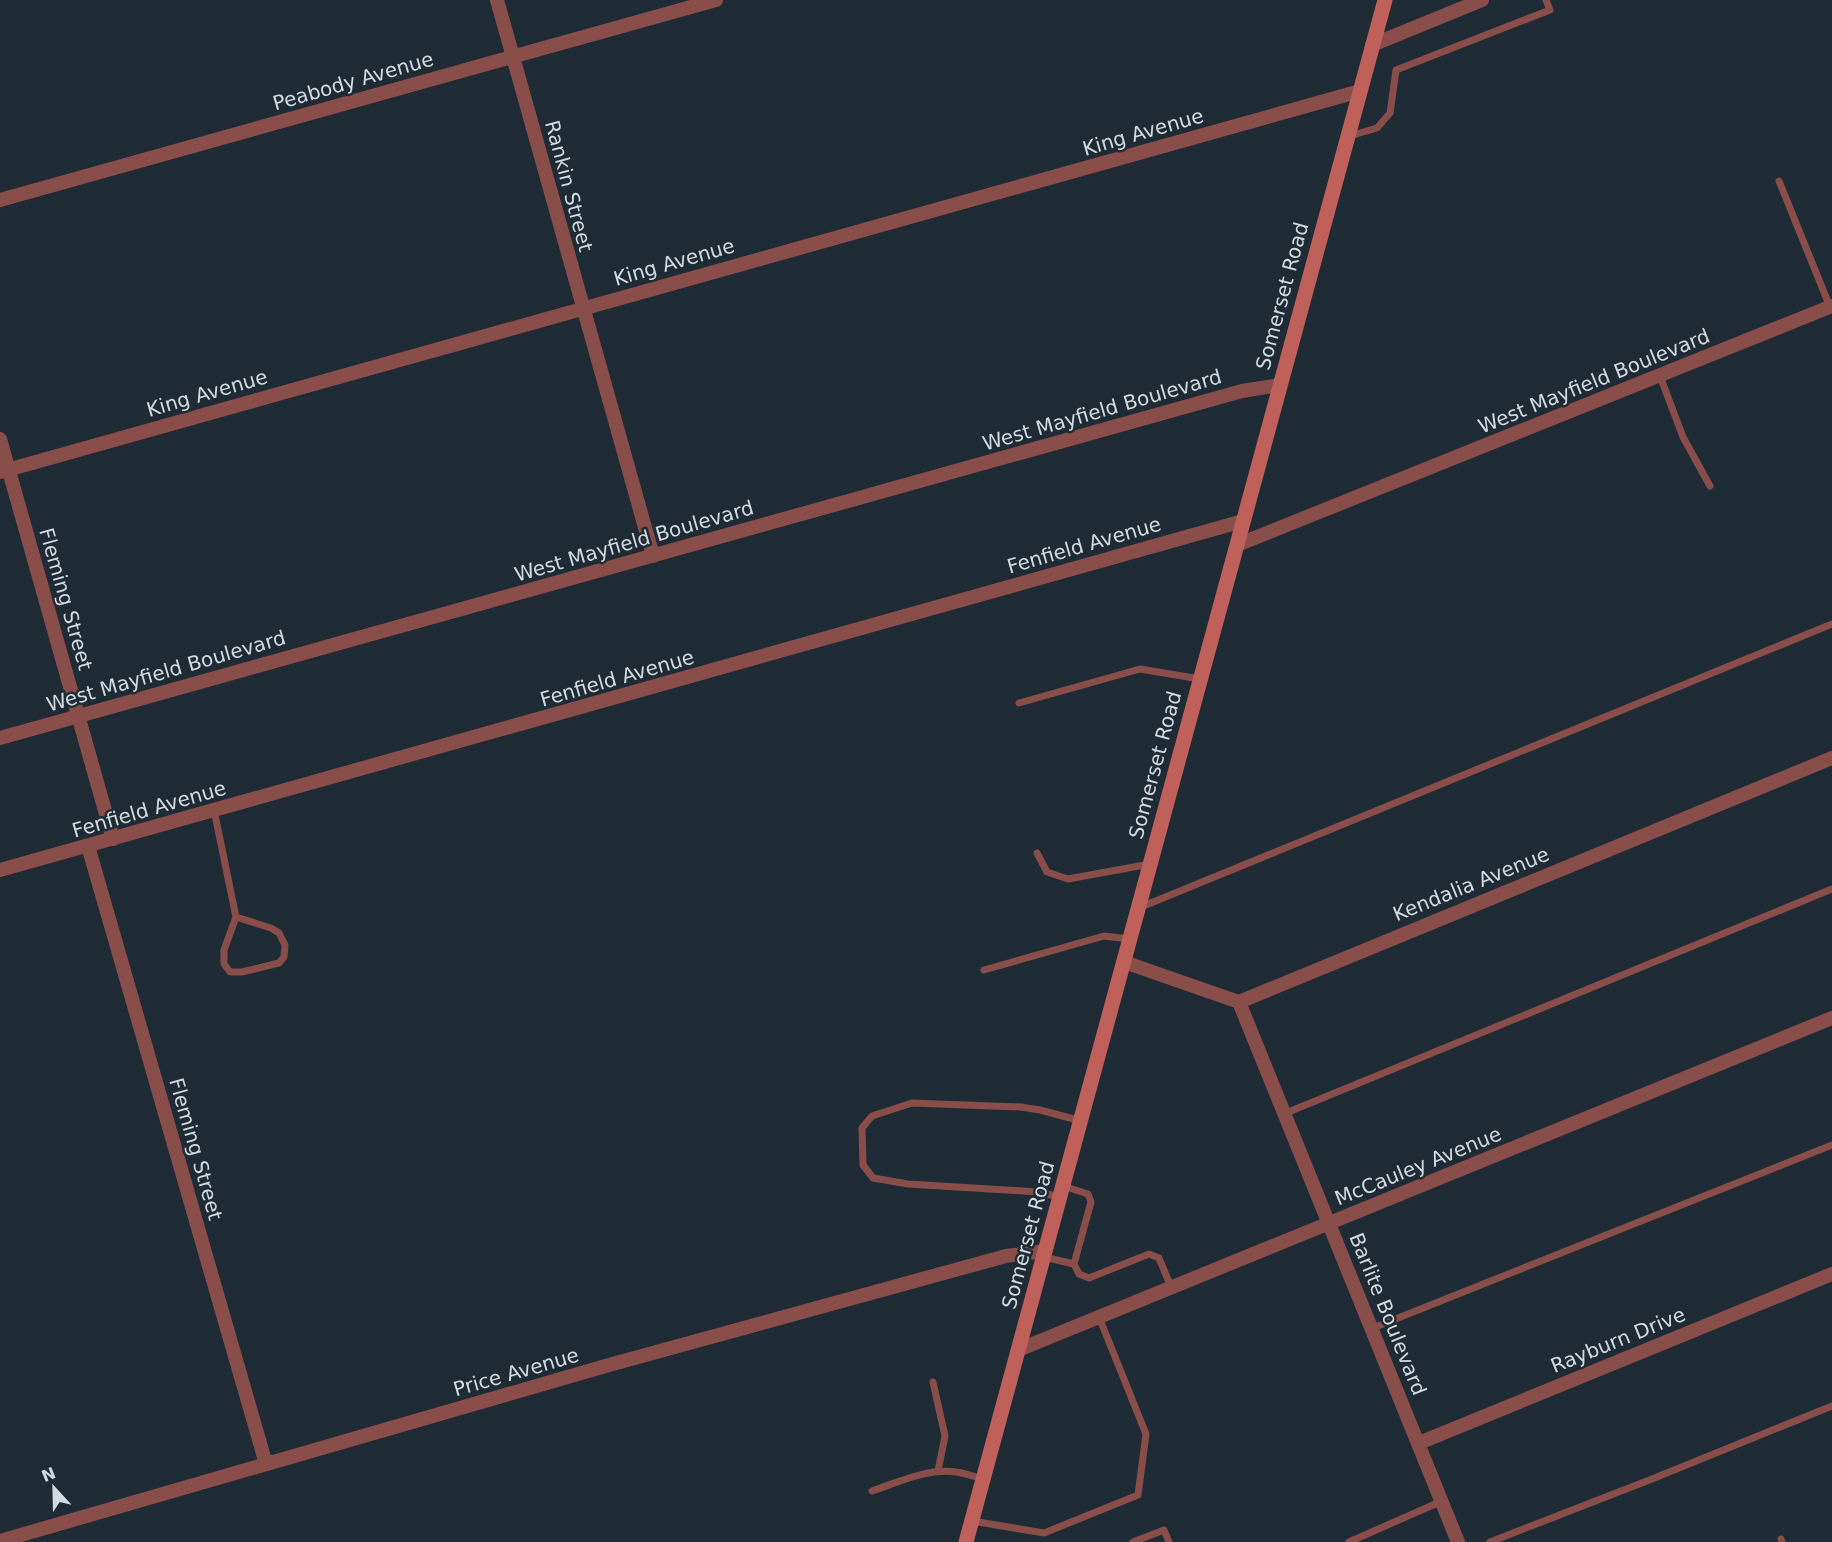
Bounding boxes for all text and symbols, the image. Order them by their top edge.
street label: Peabody Avenue [270,47,436,115]
street label: King Avenue [1080,103,1206,161]
street label: Rankin Street [540,118,598,255]
street label: Somerset Road [1251,219,1313,373]
street label: King Avenue [611,233,737,291]
street label: West Mayfield Boulevard [1475,324,1713,438]
street label: King Avenue [144,364,270,422]
street label: West Mayfield Boulevard [980,364,1224,456]
street label: West Mayfield Boulevard [512,495,756,587]
street label: Fenfield Avenue [1004,512,1164,578]
street label: Fleming Street [34,525,98,673]
street label: West Mayfield Boulevard [44,625,288,717]
street label: Fenfield Avenue [537,645,697,711]
street label: Somerset Road [1124,688,1186,842]
street label: Fenfield Avenue [69,776,229,842]
street label: Kendalia Avenue [1390,842,1552,926]
street label: Fleming Street [164,1075,228,1223]
street label: McCauley Avenue [1331,1122,1505,1210]
street label: Somerset Road [997,1158,1059,1312]
street label: Barlite Boulevard [1344,1229,1432,1399]
street label: Rayburn Drive [1547,1302,1689,1378]
street label: Price Avenue [450,1343,582,1401]
north arrow [24,1458,84,1518]
text: N [39,1463,58,1486]

